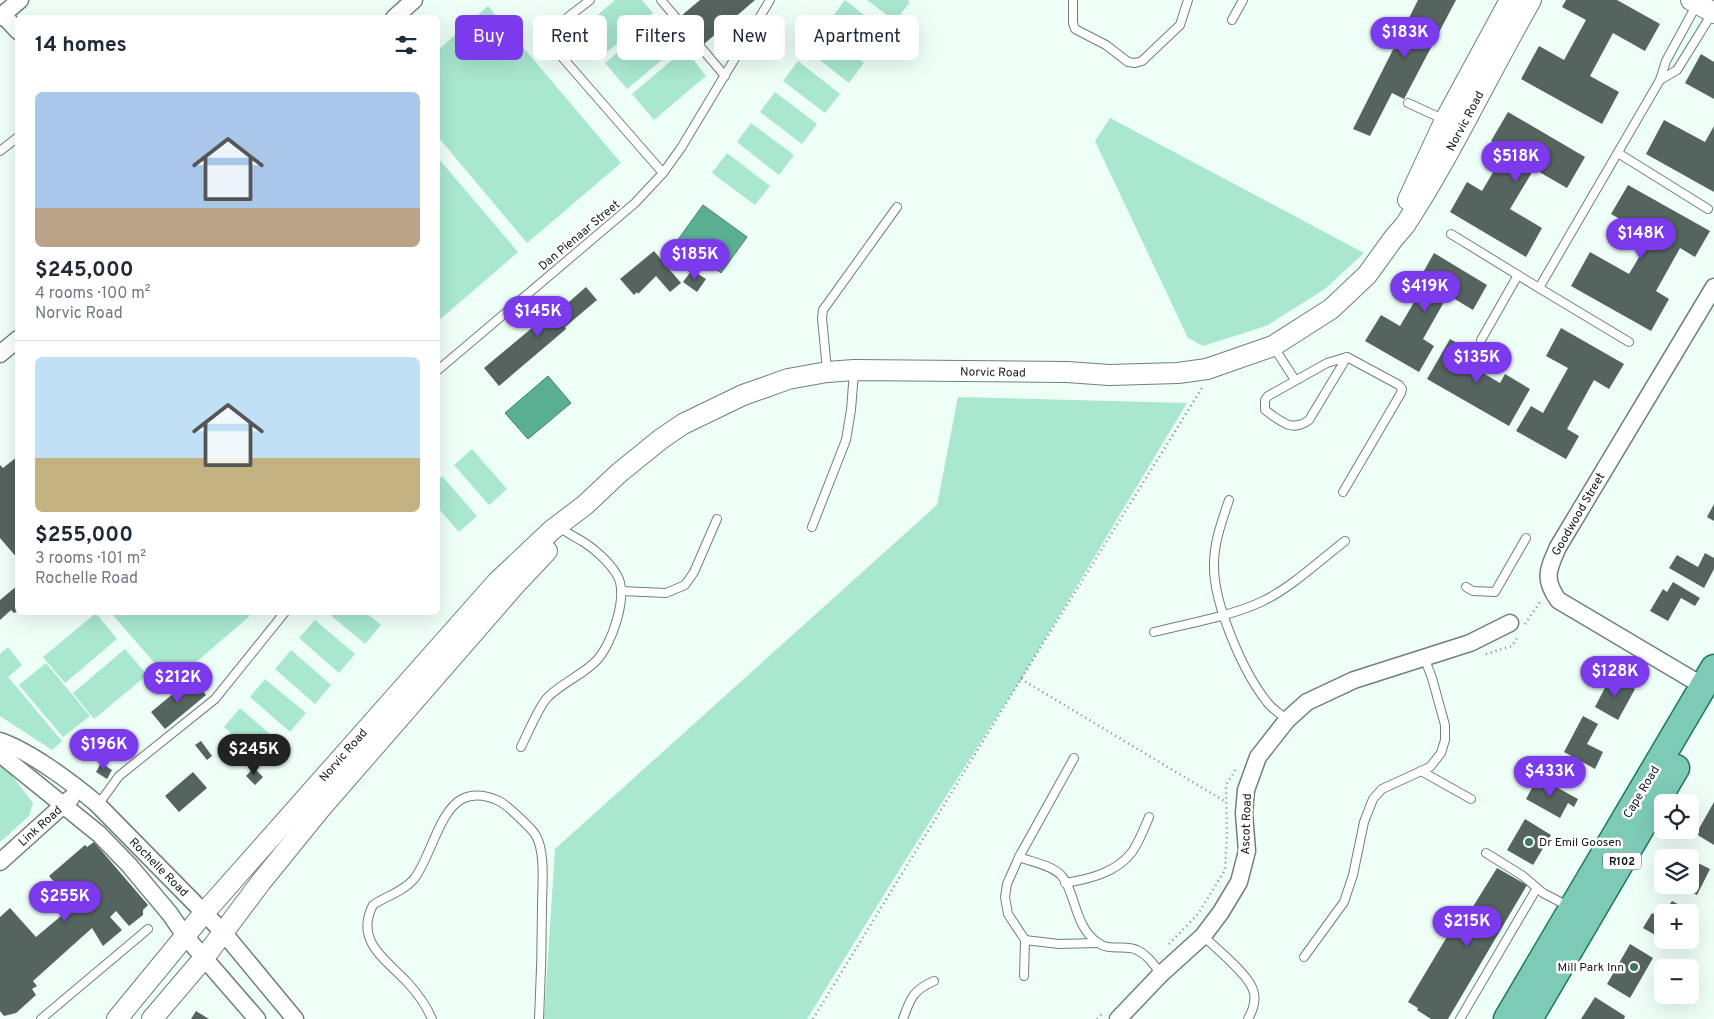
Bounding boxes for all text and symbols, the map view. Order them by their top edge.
chip: Buy [455,15,523,60]
chip: Rent [533,15,607,60]
chip: Filters [617,15,704,60]
chip: New [714,15,785,60]
chip: Apartment [795,15,919,60]
pin: $183K [1370,17,1440,59]
text: $183K [1382,23,1428,43]
icon: filters [392,31,420,59]
text: 14 homes [35,32,127,59]
street label: Norvic Road [1443,89,1488,154]
icon: home [183,124,273,214]
pin: $518K [1481,140,1551,183]
text: $518K [1492,147,1540,167]
street label: Dan Pienaar Street [536,197,624,274]
pin: $148K [1606,218,1676,260]
text: $148K [1617,224,1665,244]
pin: $185K [660,238,730,281]
text: $185K [671,245,719,265]
text: $245,000 [35,257,134,284]
pin: $419K [1390,270,1460,313]
text: $419K [1401,277,1449,297]
text: 4 rooms · 100 m² [35,284,151,304]
pin: $145K [503,296,573,338]
text: $145K [514,302,562,322]
text: Norvic Road [35,304,123,324]
pin: $135K [1442,342,1512,384]
text: $135K [1454,348,1500,368]
street label: Norvic Road [960,364,1026,382]
icon: home [183,390,273,480]
street label: Goodwood Street [1549,470,1609,559]
text: $255,000 [35,522,133,549]
text: 3 rooms · 101 m² [35,549,146,569]
text: Rochelle Road [35,569,138,589]
pin: $128K [1580,656,1650,698]
pin: $212K [143,662,213,704]
text: $128K [1591,662,1639,682]
text: $212K [155,668,201,688]
street label: Norvic Road [316,726,371,786]
pin: $196K [69,728,139,771]
pin: $245K [219,734,289,776]
text: $196K [80,735,128,755]
text: $245K [229,740,279,760]
pin: $433K [1515,756,1585,798]
text: $433K [1525,762,1575,782]
street label: Cape Road [1620,763,1664,822]
street label: Ascot Road [1238,793,1256,855]
map controls [1654,794,1699,1004]
button: locate [1654,794,1699,839]
street label: Link Road [15,803,66,851]
street label: Rochelle Road [125,835,191,901]
place label: Dr Emil Goosen [1539,835,1622,851]
marker: Dr Emil Goosen [1523,836,1535,848]
button: layers [1654,849,1699,894]
road number: R102 [1603,852,1641,869]
pin: $255K [30,880,100,923]
text: $255K [40,887,90,907]
button: + [1654,904,1699,949]
pin: $215K [1432,906,1502,948]
text: $215K [1444,912,1490,932]
button: − [1654,959,1699,1004]
place label: Mill Park Inn [1558,960,1624,976]
marker: Mill Park Inn [1628,961,1640,973]

